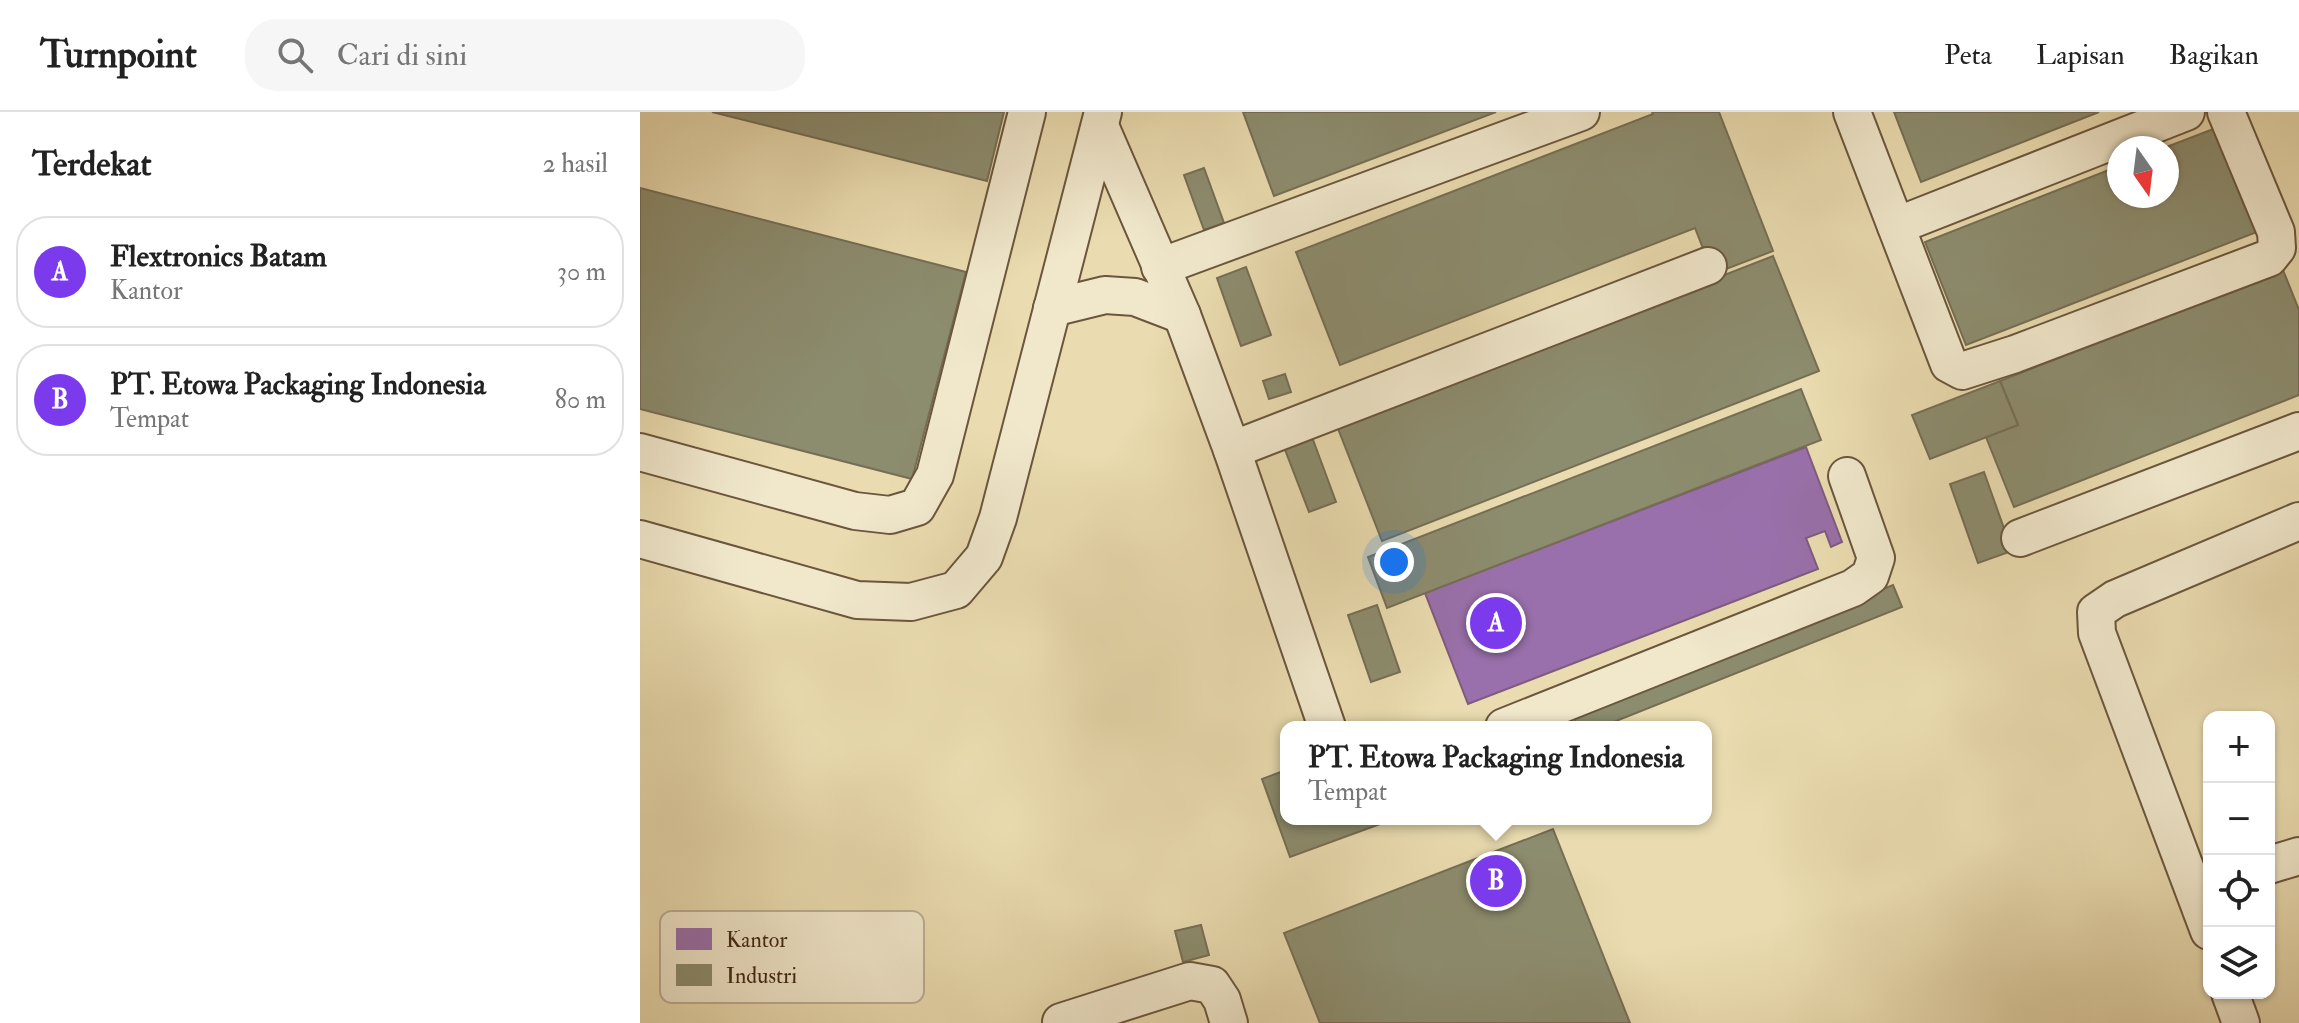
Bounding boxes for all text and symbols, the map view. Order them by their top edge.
search box [245,19,805,91]
text: Turnpoint [40,31,197,79]
icon: search [273,33,317,77]
text: Cari di sini [337,37,467,74]
text: Peta [1944,38,1992,73]
text: Lapisan [2036,38,2125,73]
text: Bagikan [2169,38,2259,73]
north arrow [2107,136,2179,208]
text: Terdekat [32,143,152,186]
text: 2 hasil [543,148,608,180]
text: Flextronics Batam [110,238,327,275]
text: A [52,256,68,288]
text: 30 m [557,256,606,288]
text: Kantor [110,275,183,307]
text: PT. Etowa Packaging Indonesia [110,366,486,403]
text: B [51,384,69,416]
text: 80 m [555,384,606,416]
text: Tempat [110,403,189,435]
your location [1374,542,1414,582]
pin: A [1470,593,1522,653]
map controls [2203,711,2275,999]
button: + [2203,711,2275,783]
popup [1280,721,1712,825]
text: PT. Etowa Packaging Indonesia [1308,739,1684,776]
text: Tempat [1308,776,1387,808]
button: − [2203,783,2275,855]
pin: B [1470,851,1522,911]
button: locate [2203,855,2275,927]
legend [660,911,924,1003]
text: Kantor [726,926,788,954]
button: layers [2203,927,2275,999]
text: Industri [726,962,797,990]

